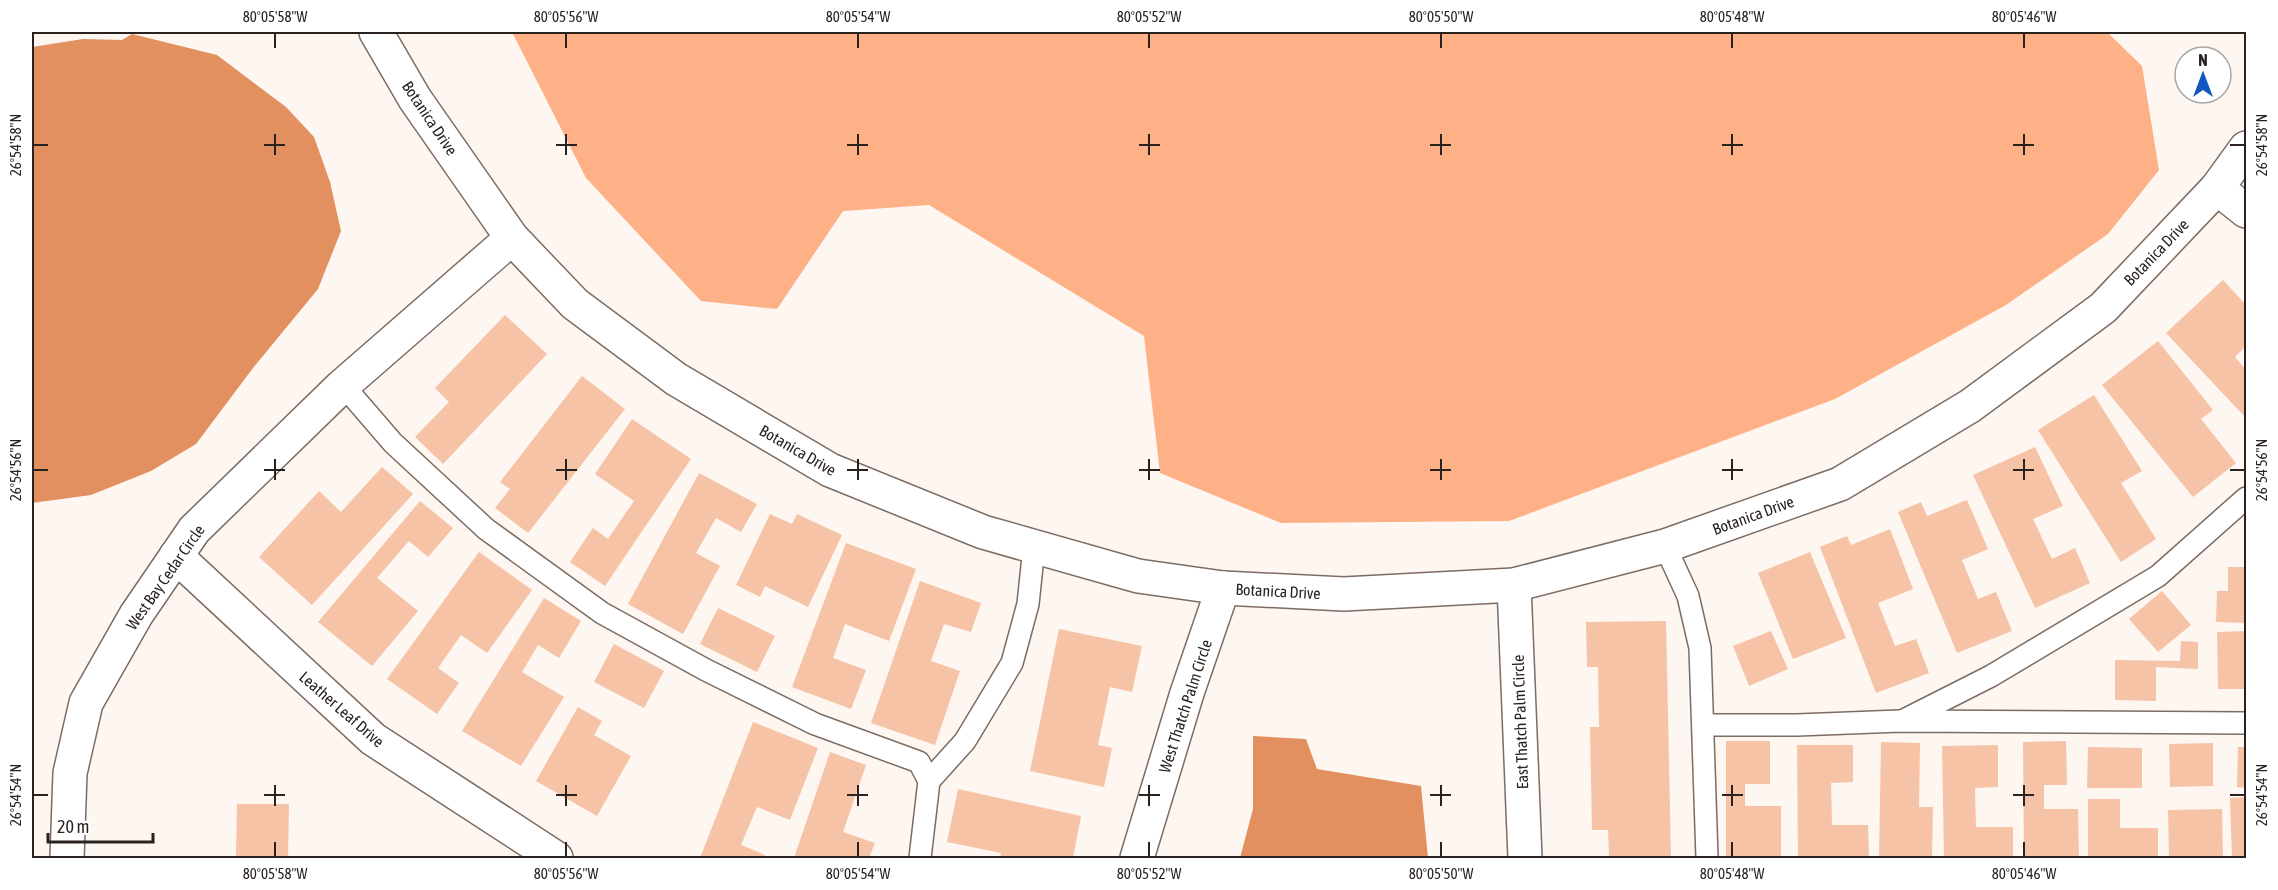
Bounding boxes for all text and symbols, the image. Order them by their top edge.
text: 80°05'58"W [243,8,307,25]
text: 80°05'56"W [534,8,598,25]
text: 80°05'54"W [826,8,890,25]
text: 80°05'52"W [1117,8,1181,25]
text: 80°05'50"W [1409,8,1473,25]
text: 80°05'48"W [1700,8,1764,25]
text: 80°05'46"W [1992,8,2056,25]
north arrow [2173,45,2233,105]
text: N [2198,51,2208,69]
street label: Botanica Drive [399,78,461,158]
text: 26°54'58"N [7,114,24,176]
text: 26°54'58"N [2253,114,2270,176]
street label: Botanica Drive [2120,215,2192,289]
street label: Botanica Drive [757,421,839,479]
text: 26°54'56"N [7,439,24,501]
text: 26°54'56"N [2253,439,2270,501]
street label: Botanica Drive [1710,492,1796,538]
street label: West Bay Cedar Circle [122,521,209,633]
street label: Botanica Drive [1235,580,1321,602]
street label: West Thatch Palm Circle [1155,637,1215,775]
street label: East Thatch Palm Circle [1509,654,1531,790]
street label: Leather Leaf Drive [296,667,388,751]
text: 26°54'54"N [7,764,24,826]
text: 26°54'54"N [2253,764,2270,826]
scale bar [48,806,153,844]
text: 20 m [57,816,89,837]
text: 80°05'58"W [243,865,307,882]
text: 80°05'56"W [534,865,598,882]
text: 80°05'54"W [826,865,890,882]
text: 80°05'52"W [1117,865,1181,882]
text: 80°05'50"W [1409,865,1473,882]
text: 80°05'48"W [1700,865,1764,882]
text: 80°05'46"W [1992,865,2056,882]

